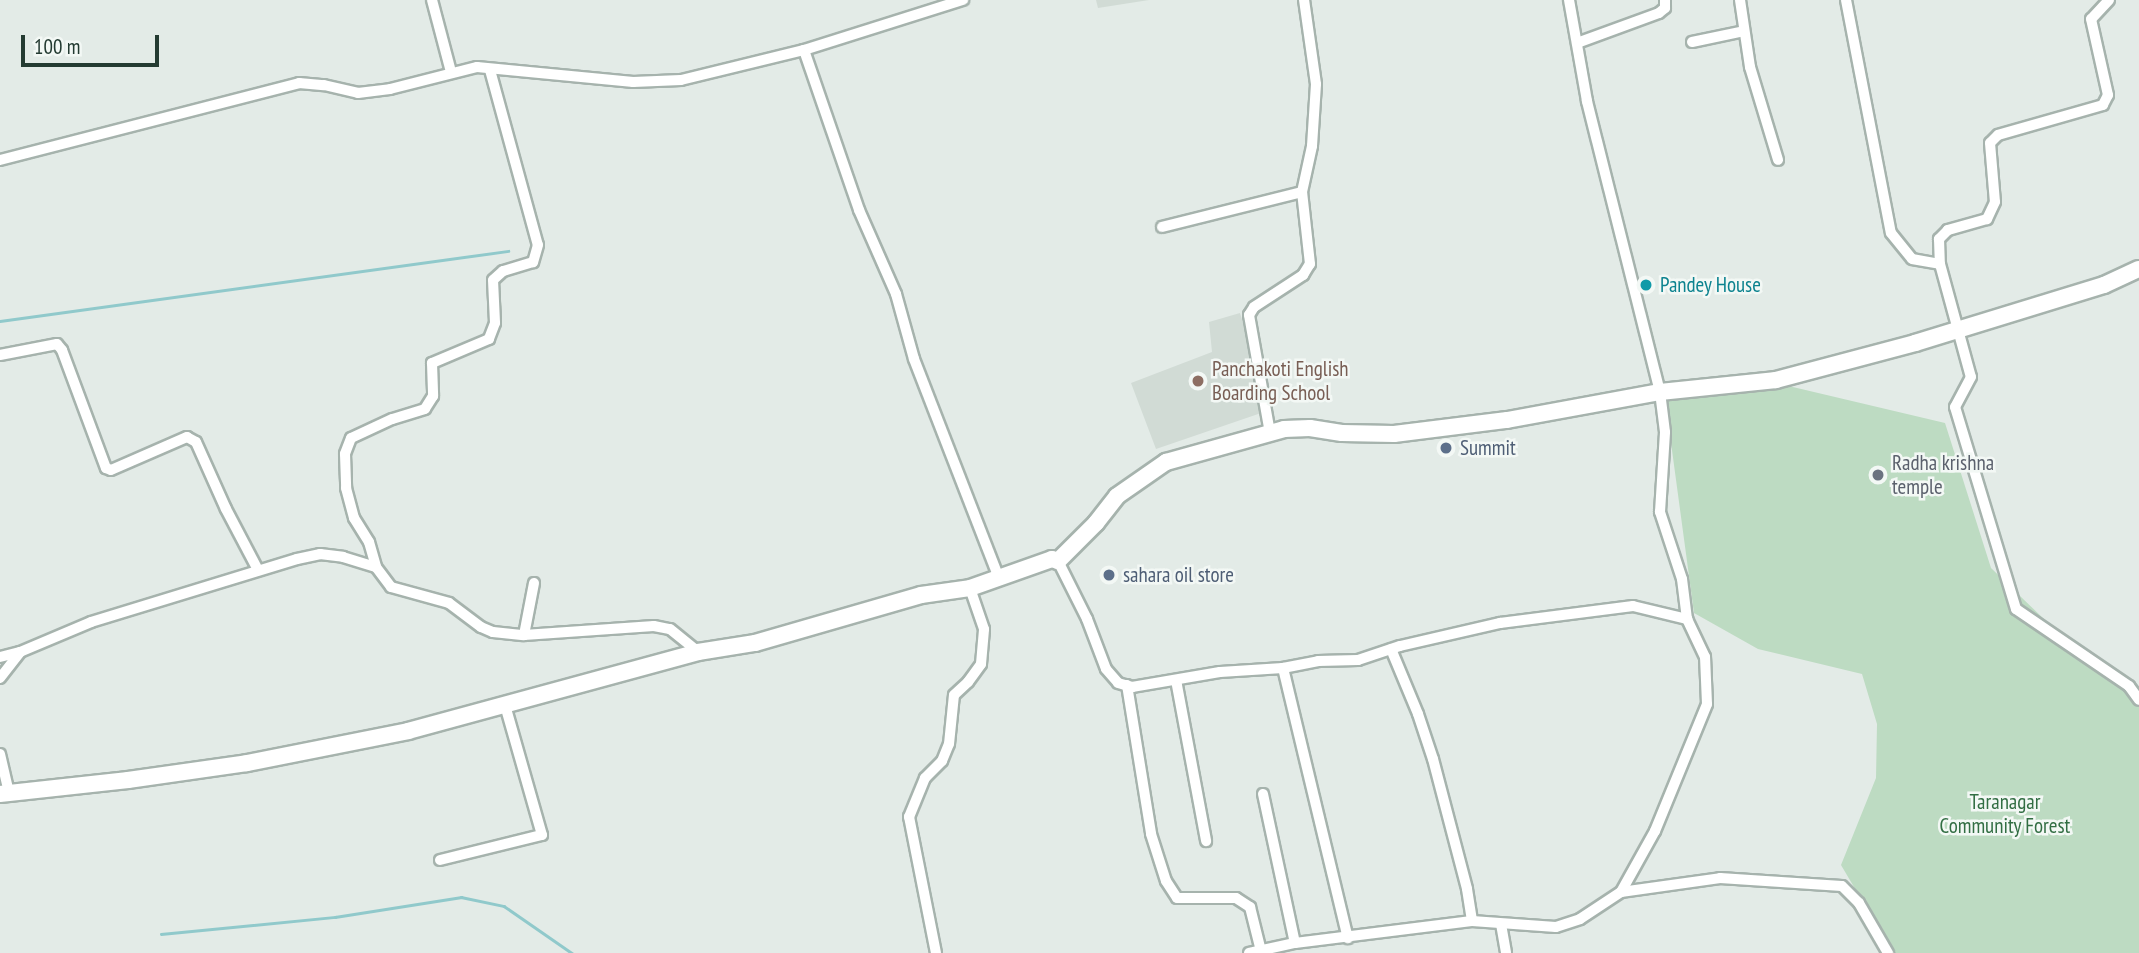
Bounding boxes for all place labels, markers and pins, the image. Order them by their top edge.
place label: Pandey House [1660,272,1761,298]
marker: Pandey House [1638,277,1654,293]
place label: Panchakoti English Boarding School [1212,356,1349,406]
marker: Panchakoti English Boarding School [1190,373,1206,389]
place label: Summit [1460,435,1516,461]
marker: Summit [1438,440,1454,456]
place label: Radha krishna temple [1892,450,1994,500]
marker: Radha krishna temple [1870,467,1886,483]
place label: sahara oil store [1123,562,1234,588]
marker: sahara oil store [1101,567,1117,583]

